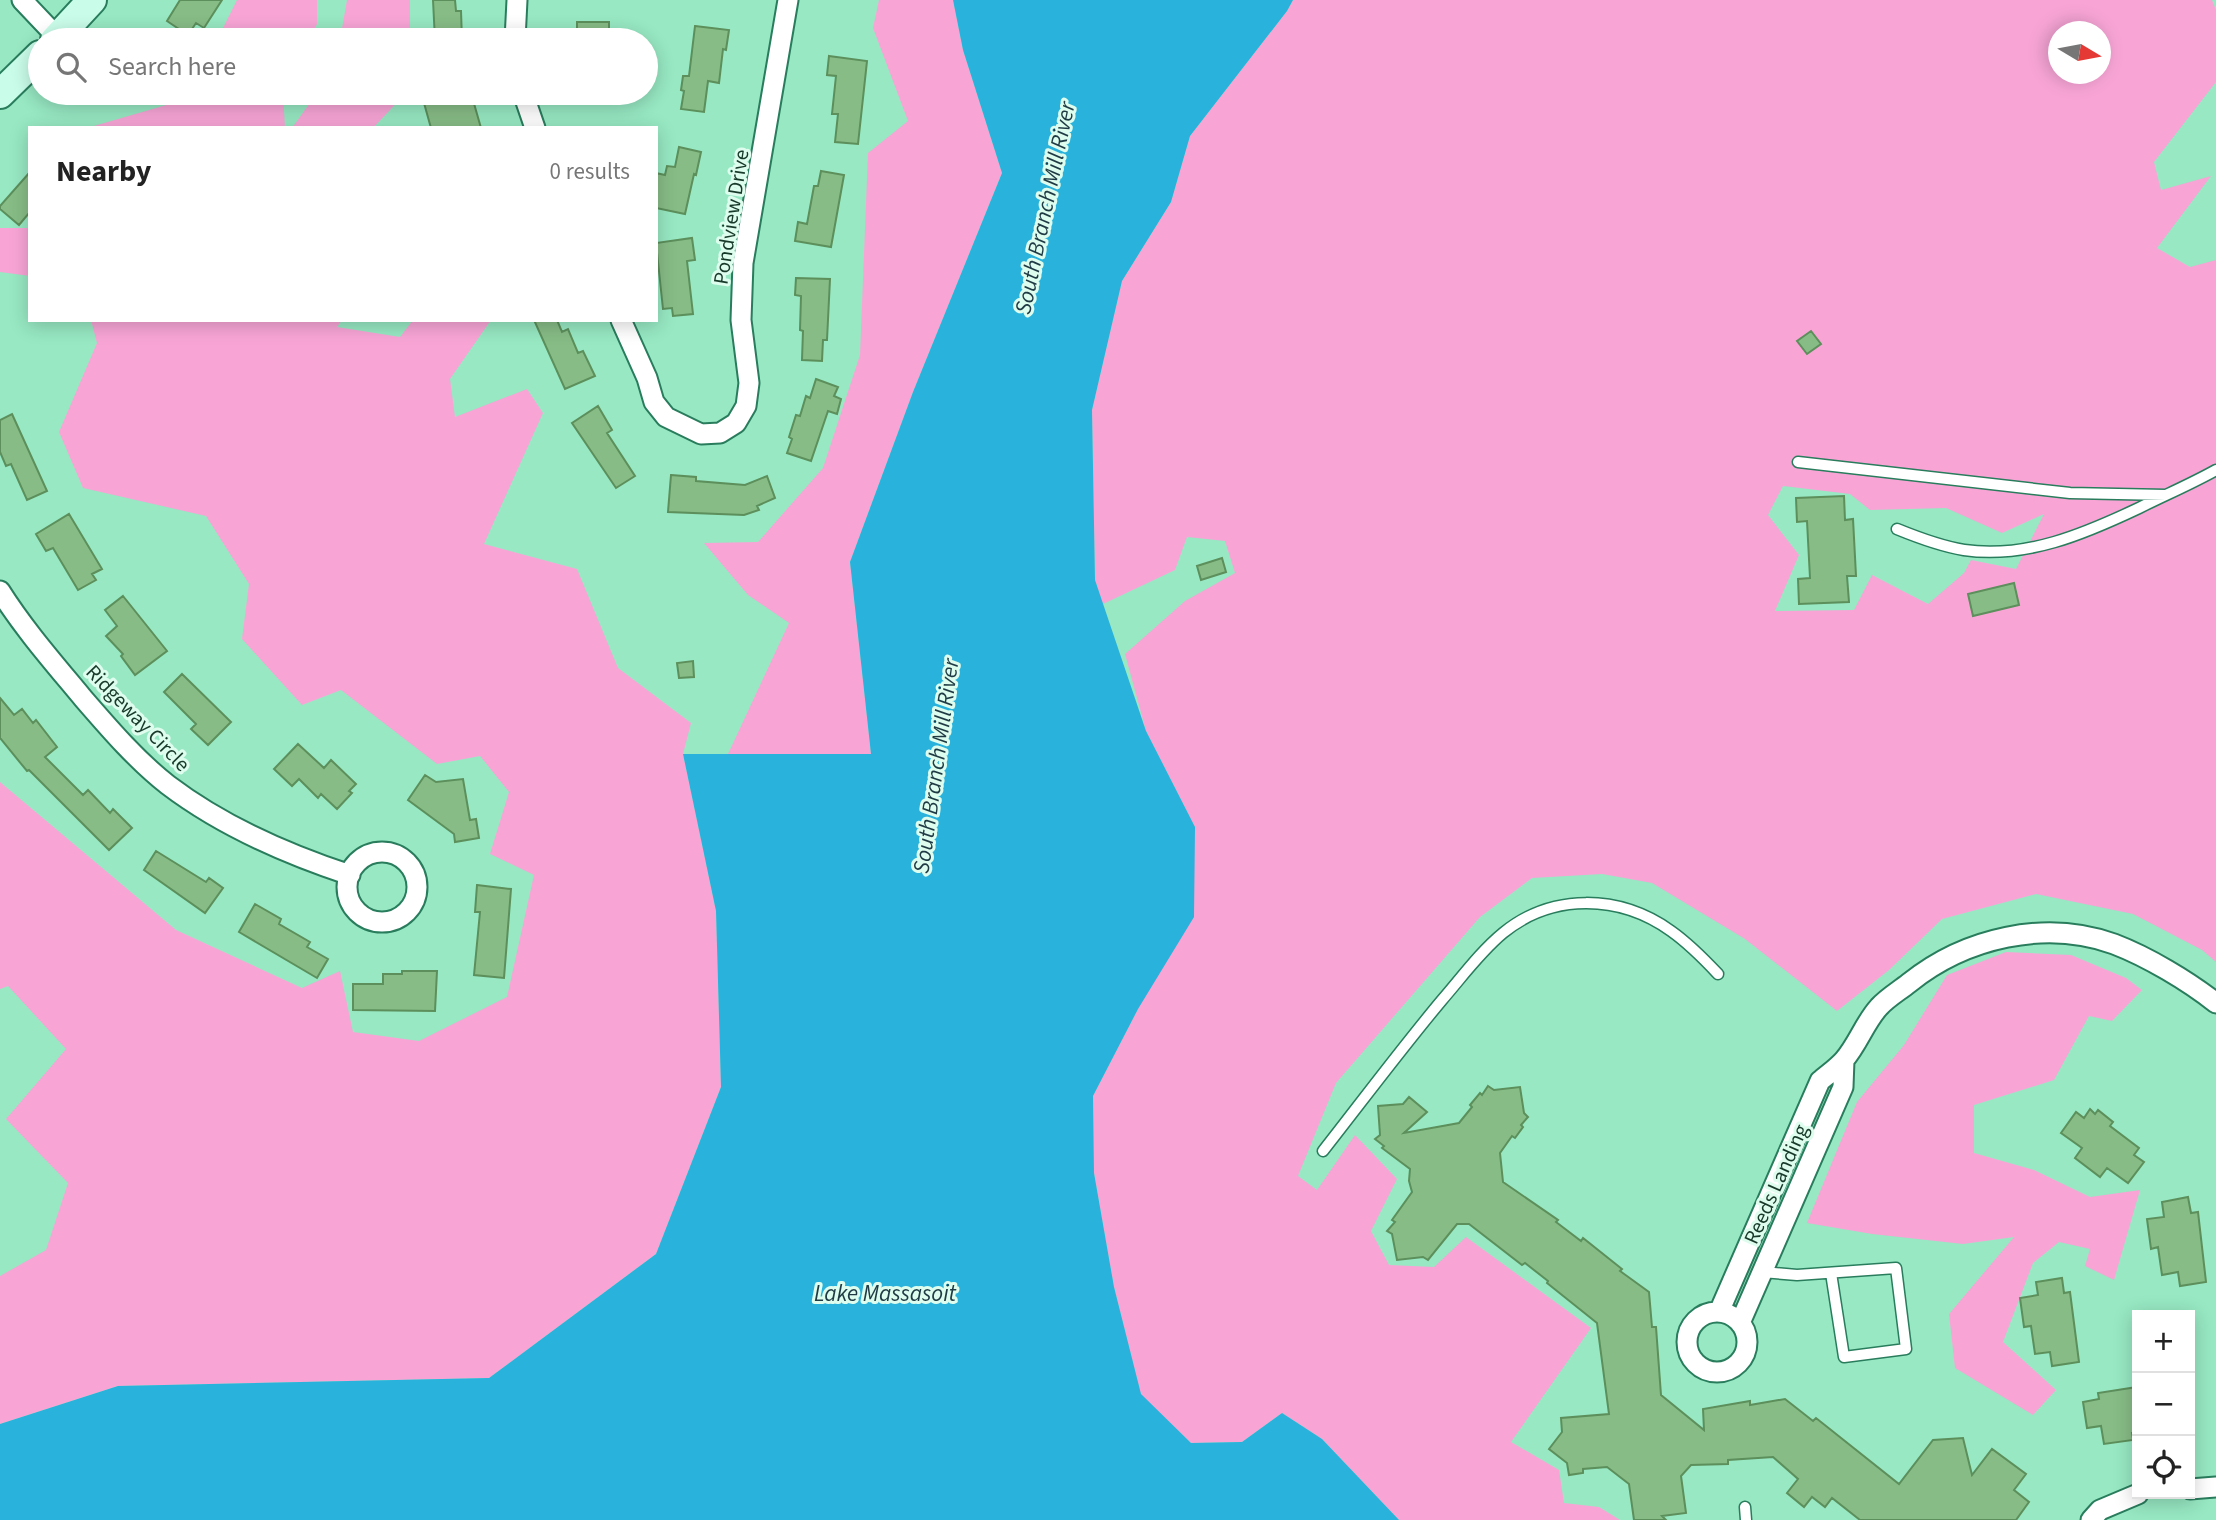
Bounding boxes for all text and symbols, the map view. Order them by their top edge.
north arrow [2048,21,2111,84]
search box [28,28,658,105]
icon: search [52,48,90,86]
text: Search here [108,48,236,85]
water label: South Branch Mill River [1006,98,1084,317]
street label: Pondview Drive [706,147,756,287]
text: Nearby [56,150,151,193]
text: 0 results [550,155,630,188]
water label: South Branch Mill River [905,655,968,875]
street label: Ridgeway Circle [79,658,197,778]
street label: Reeds Landing [1736,1119,1816,1249]
water label: Lake Massasoit [814,1277,957,1310]
map controls [2132,1310,2195,1499]
button: + [2132,1310,2195,1373]
button: − [2132,1373,2195,1436]
button: locate [2132,1436,2195,1499]

